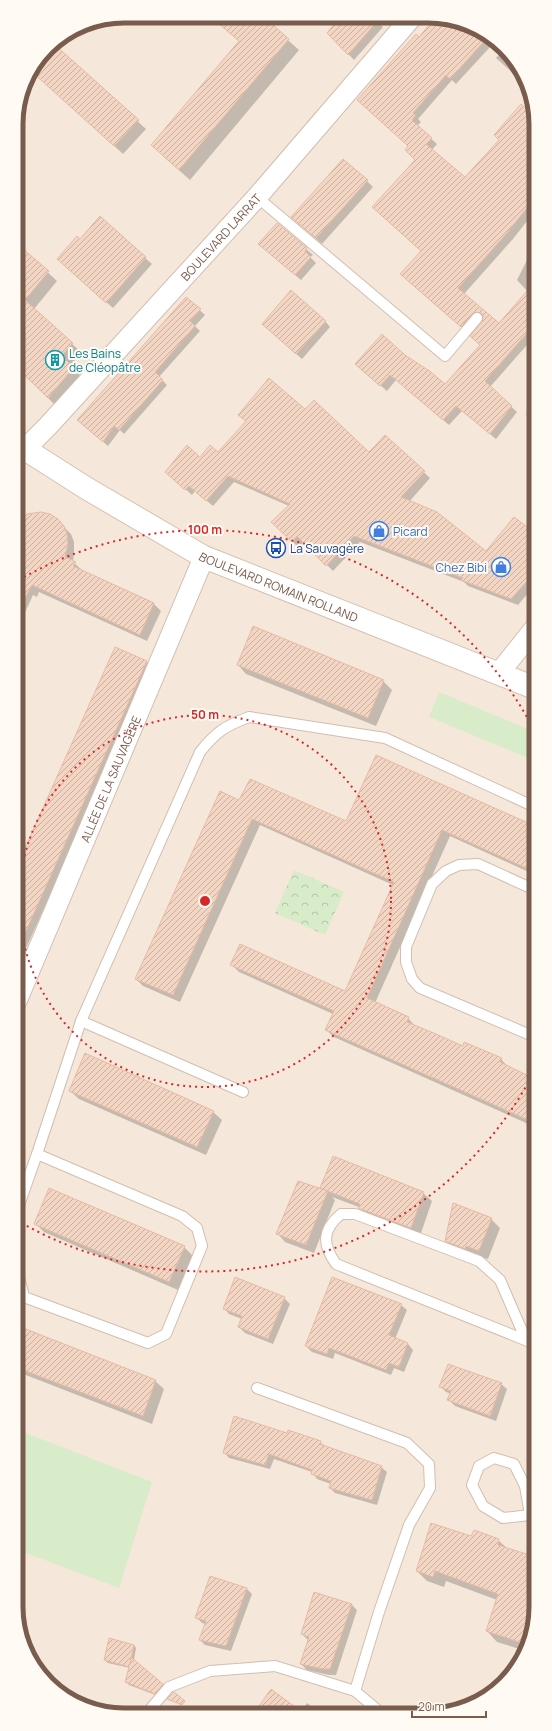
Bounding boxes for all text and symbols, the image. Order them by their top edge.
street label: BOULEVARD LARRAT [176,189,265,284]
place label: Les Bains de Cléopâtre [69,345,141,376]
building icon: Les Bains de Cléopâtre [44,349,66,371]
shop icon: Picard [368,520,390,542]
text: 100 m [188,521,222,538]
place label: Picard [393,523,428,540]
bus stop icon: La Sauvagère [265,537,287,559]
place label: La Sauvagère [290,540,364,557]
street label: BOULEVARD ROMAIN ROLLAND [196,548,361,626]
shop icon: Chez Bibi [490,556,512,578]
place label: Chez Bibi [435,559,487,576]
text: 50 m [191,706,219,723]
street label: ALLÉE DE LA SAUVAGÈRE [76,713,145,845]
centre of rings [198,894,212,908]
scale bar [412,1693,486,1719]
text: 20 m [418,1698,445,1715]

